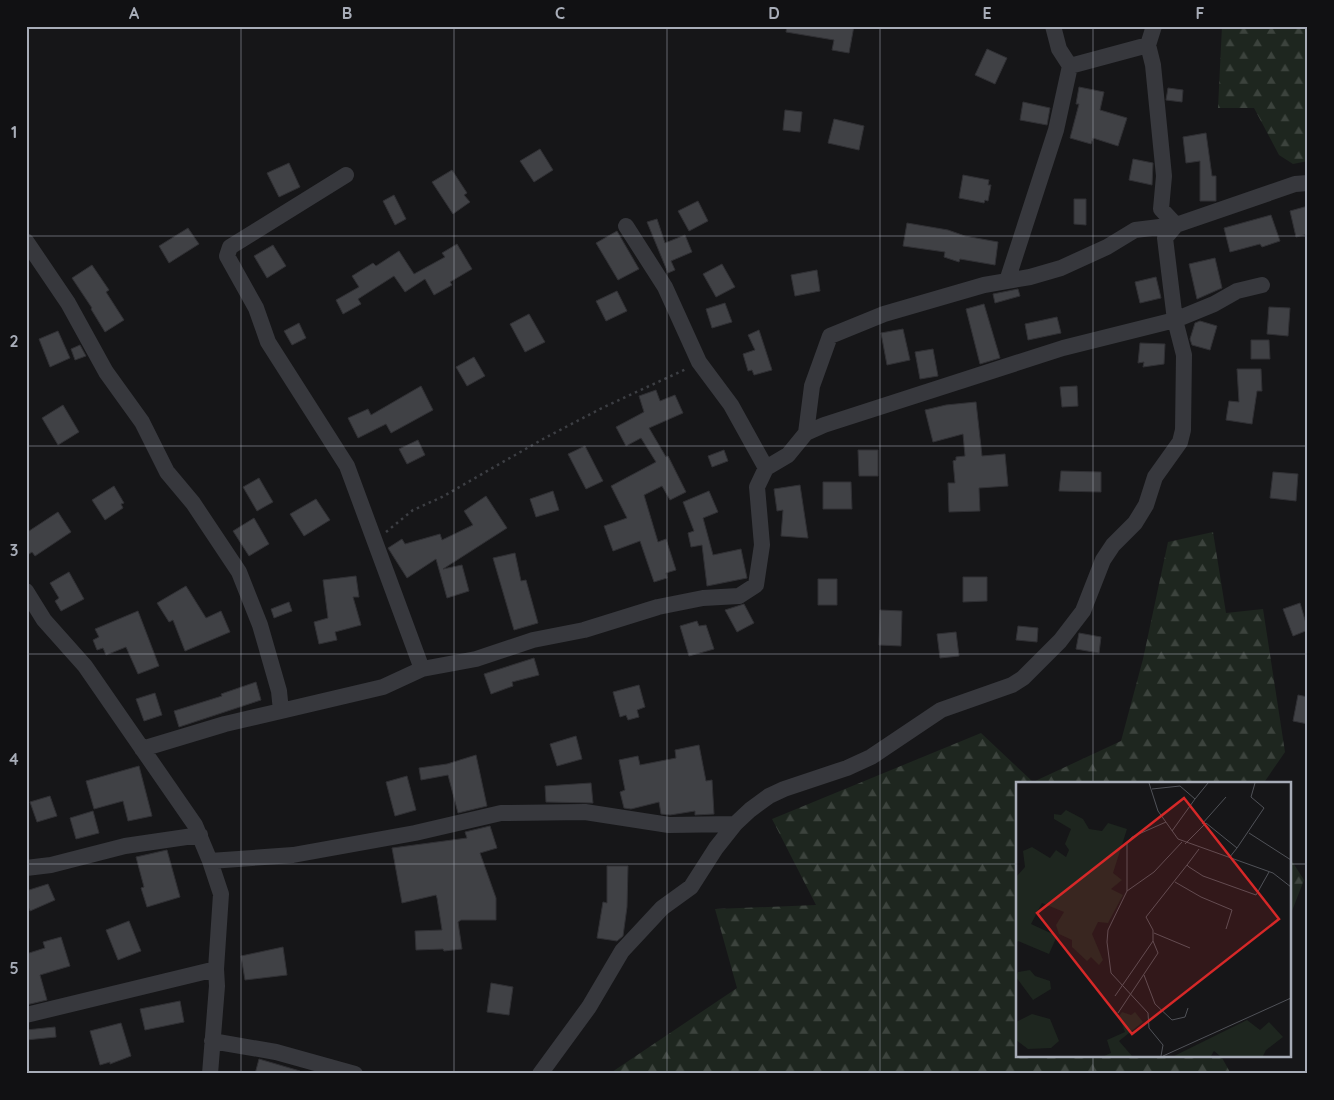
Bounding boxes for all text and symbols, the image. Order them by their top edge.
text: A [129,3,140,23]
text: B [342,3,352,23]
text: C [555,3,565,23]
text: D [768,3,780,23]
text: E [982,3,992,23]
text: F [1196,3,1205,23]
text: 1 [11,122,17,142]
text: 2 [9,331,19,351]
text: 3 [10,540,18,560]
text: 4 [9,749,19,769]
inset map [1016,782,1292,1058]
text: 5 [9,958,19,978]

